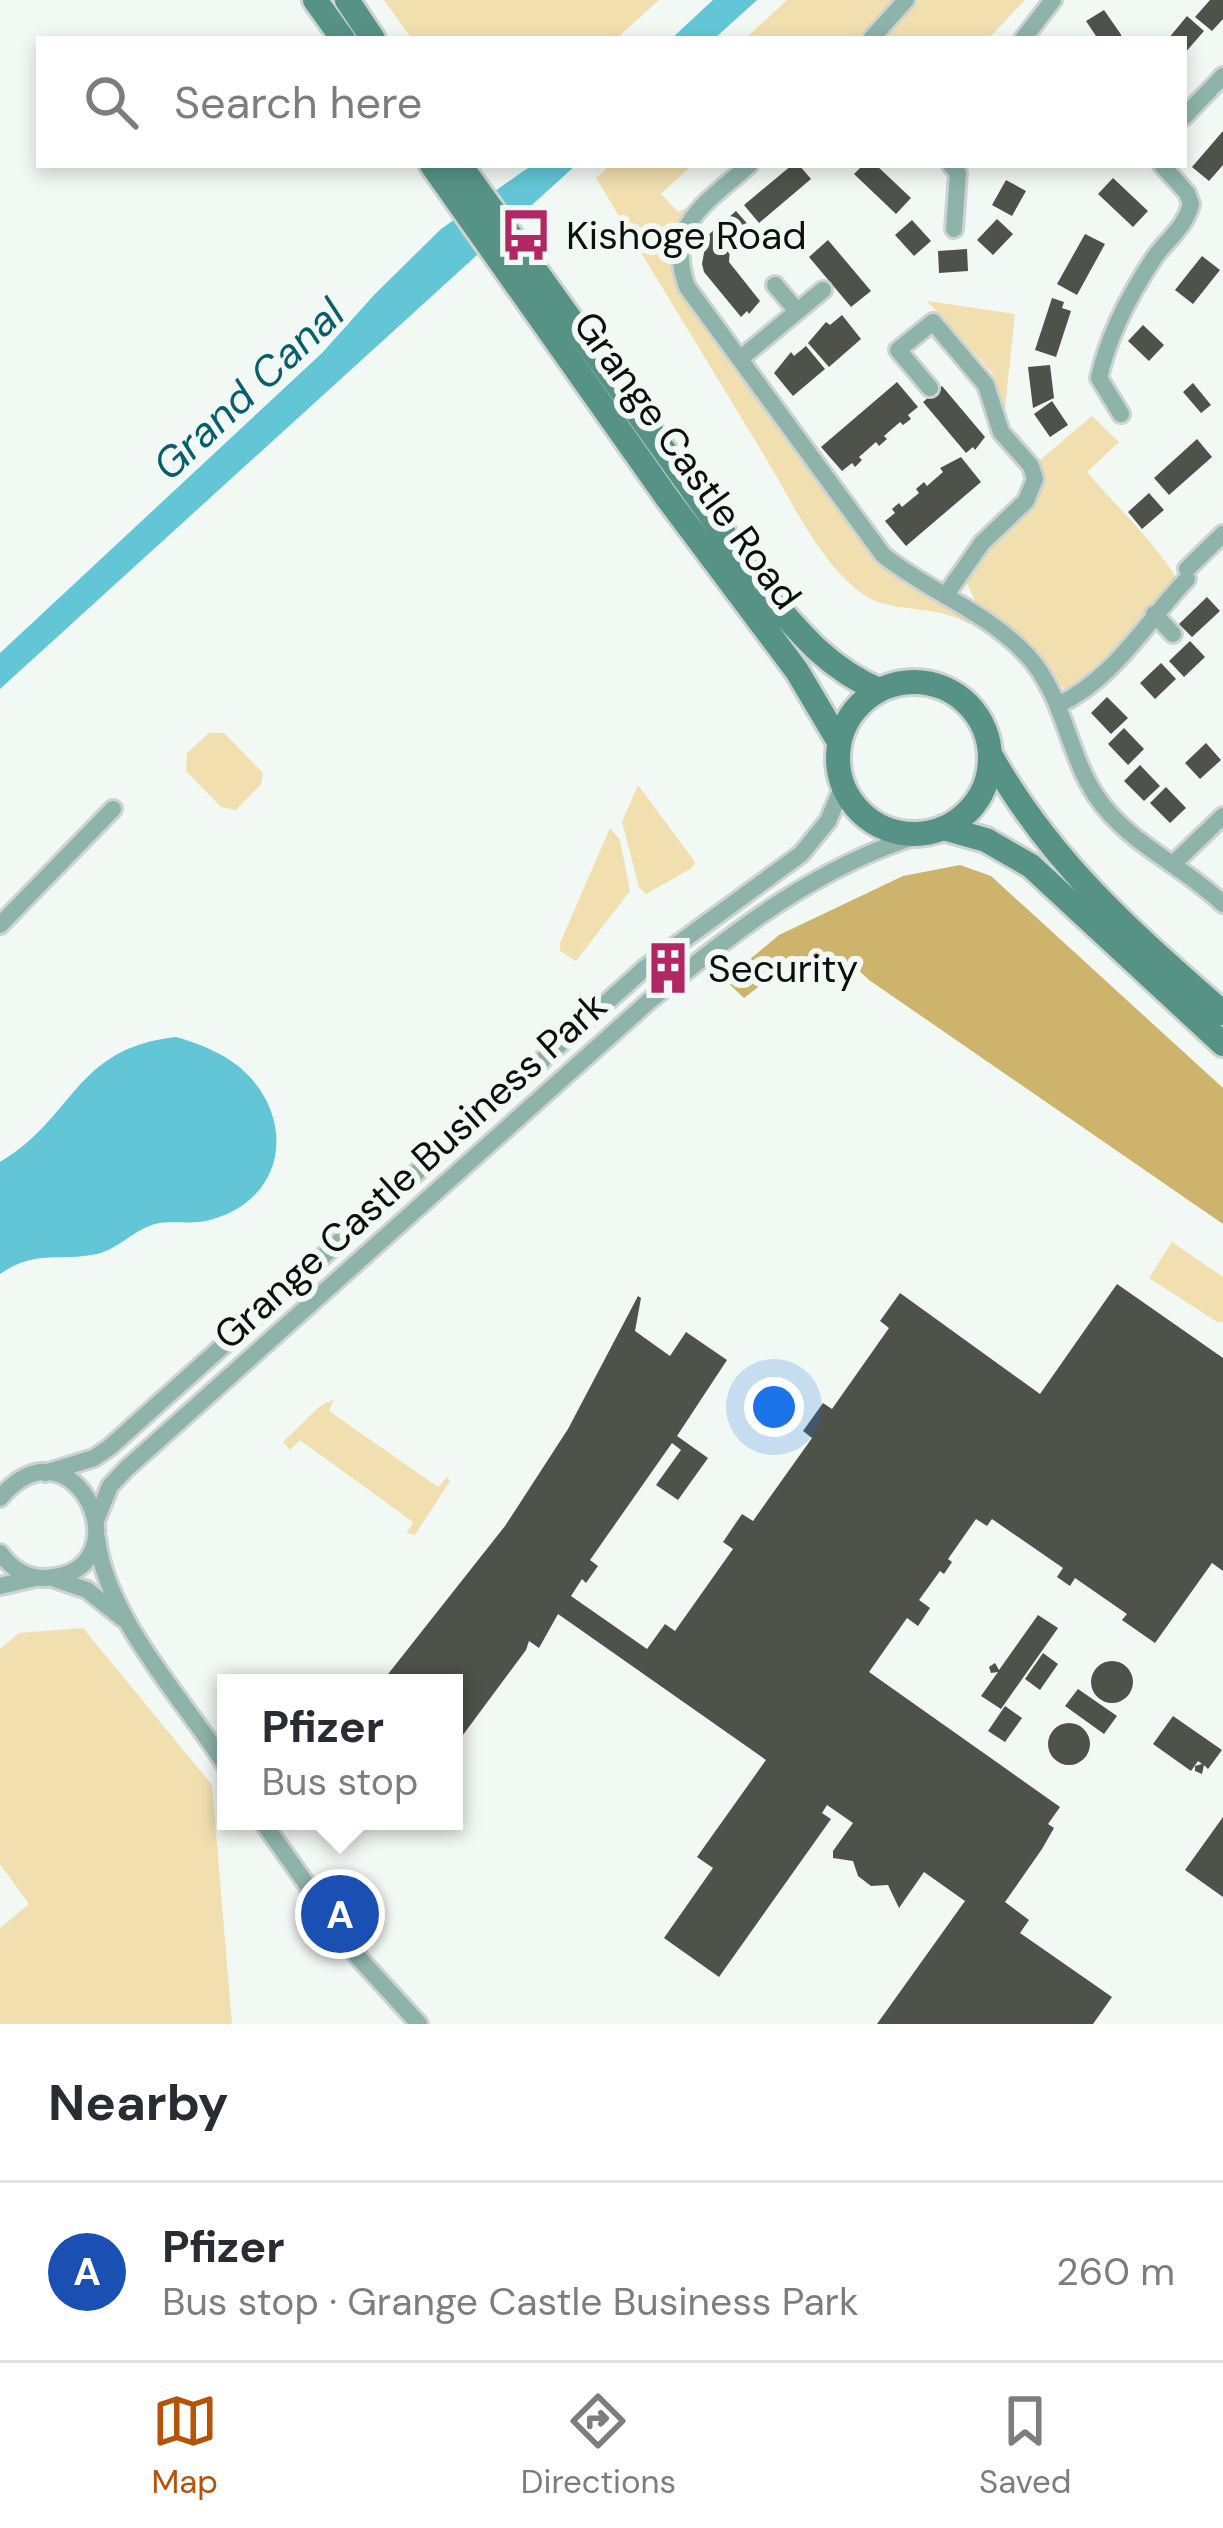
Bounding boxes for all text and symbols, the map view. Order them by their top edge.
search box [36,36,1187,168]
icon: search [78,69,144,135]
text: Search here [174,73,422,132]
bus stop icon: Kishoge Road [497,206,555,264]
place label: Kishoge Road [566,210,807,261]
water label: Grand Canal [141,286,356,492]
street label: Grange Castle Road [562,301,813,619]
building icon: Security [639,939,697,997]
place label: Security [708,943,858,994]
street label: Grange Castle Business Park [203,980,617,1360]
your location [744,1377,804,1437]
popup [217,1674,463,1830]
text: Pfizer [262,1697,384,1756]
text: Bus stop [262,1756,418,1807]
pin: A [301,1869,379,1959]
text: Nearby [48,2069,229,2136]
text: Pfizer [162,2217,285,2276]
text: A [73,2246,101,2297]
text: 260 m [1056,2246,1175,2297]
text: Bus stop · Grange Castle Business Park [162,2276,859,2327]
tab: Map [151,2388,218,2503]
tab: Directions [521,2388,676,2503]
tab: Saved [979,2388,1072,2503]

